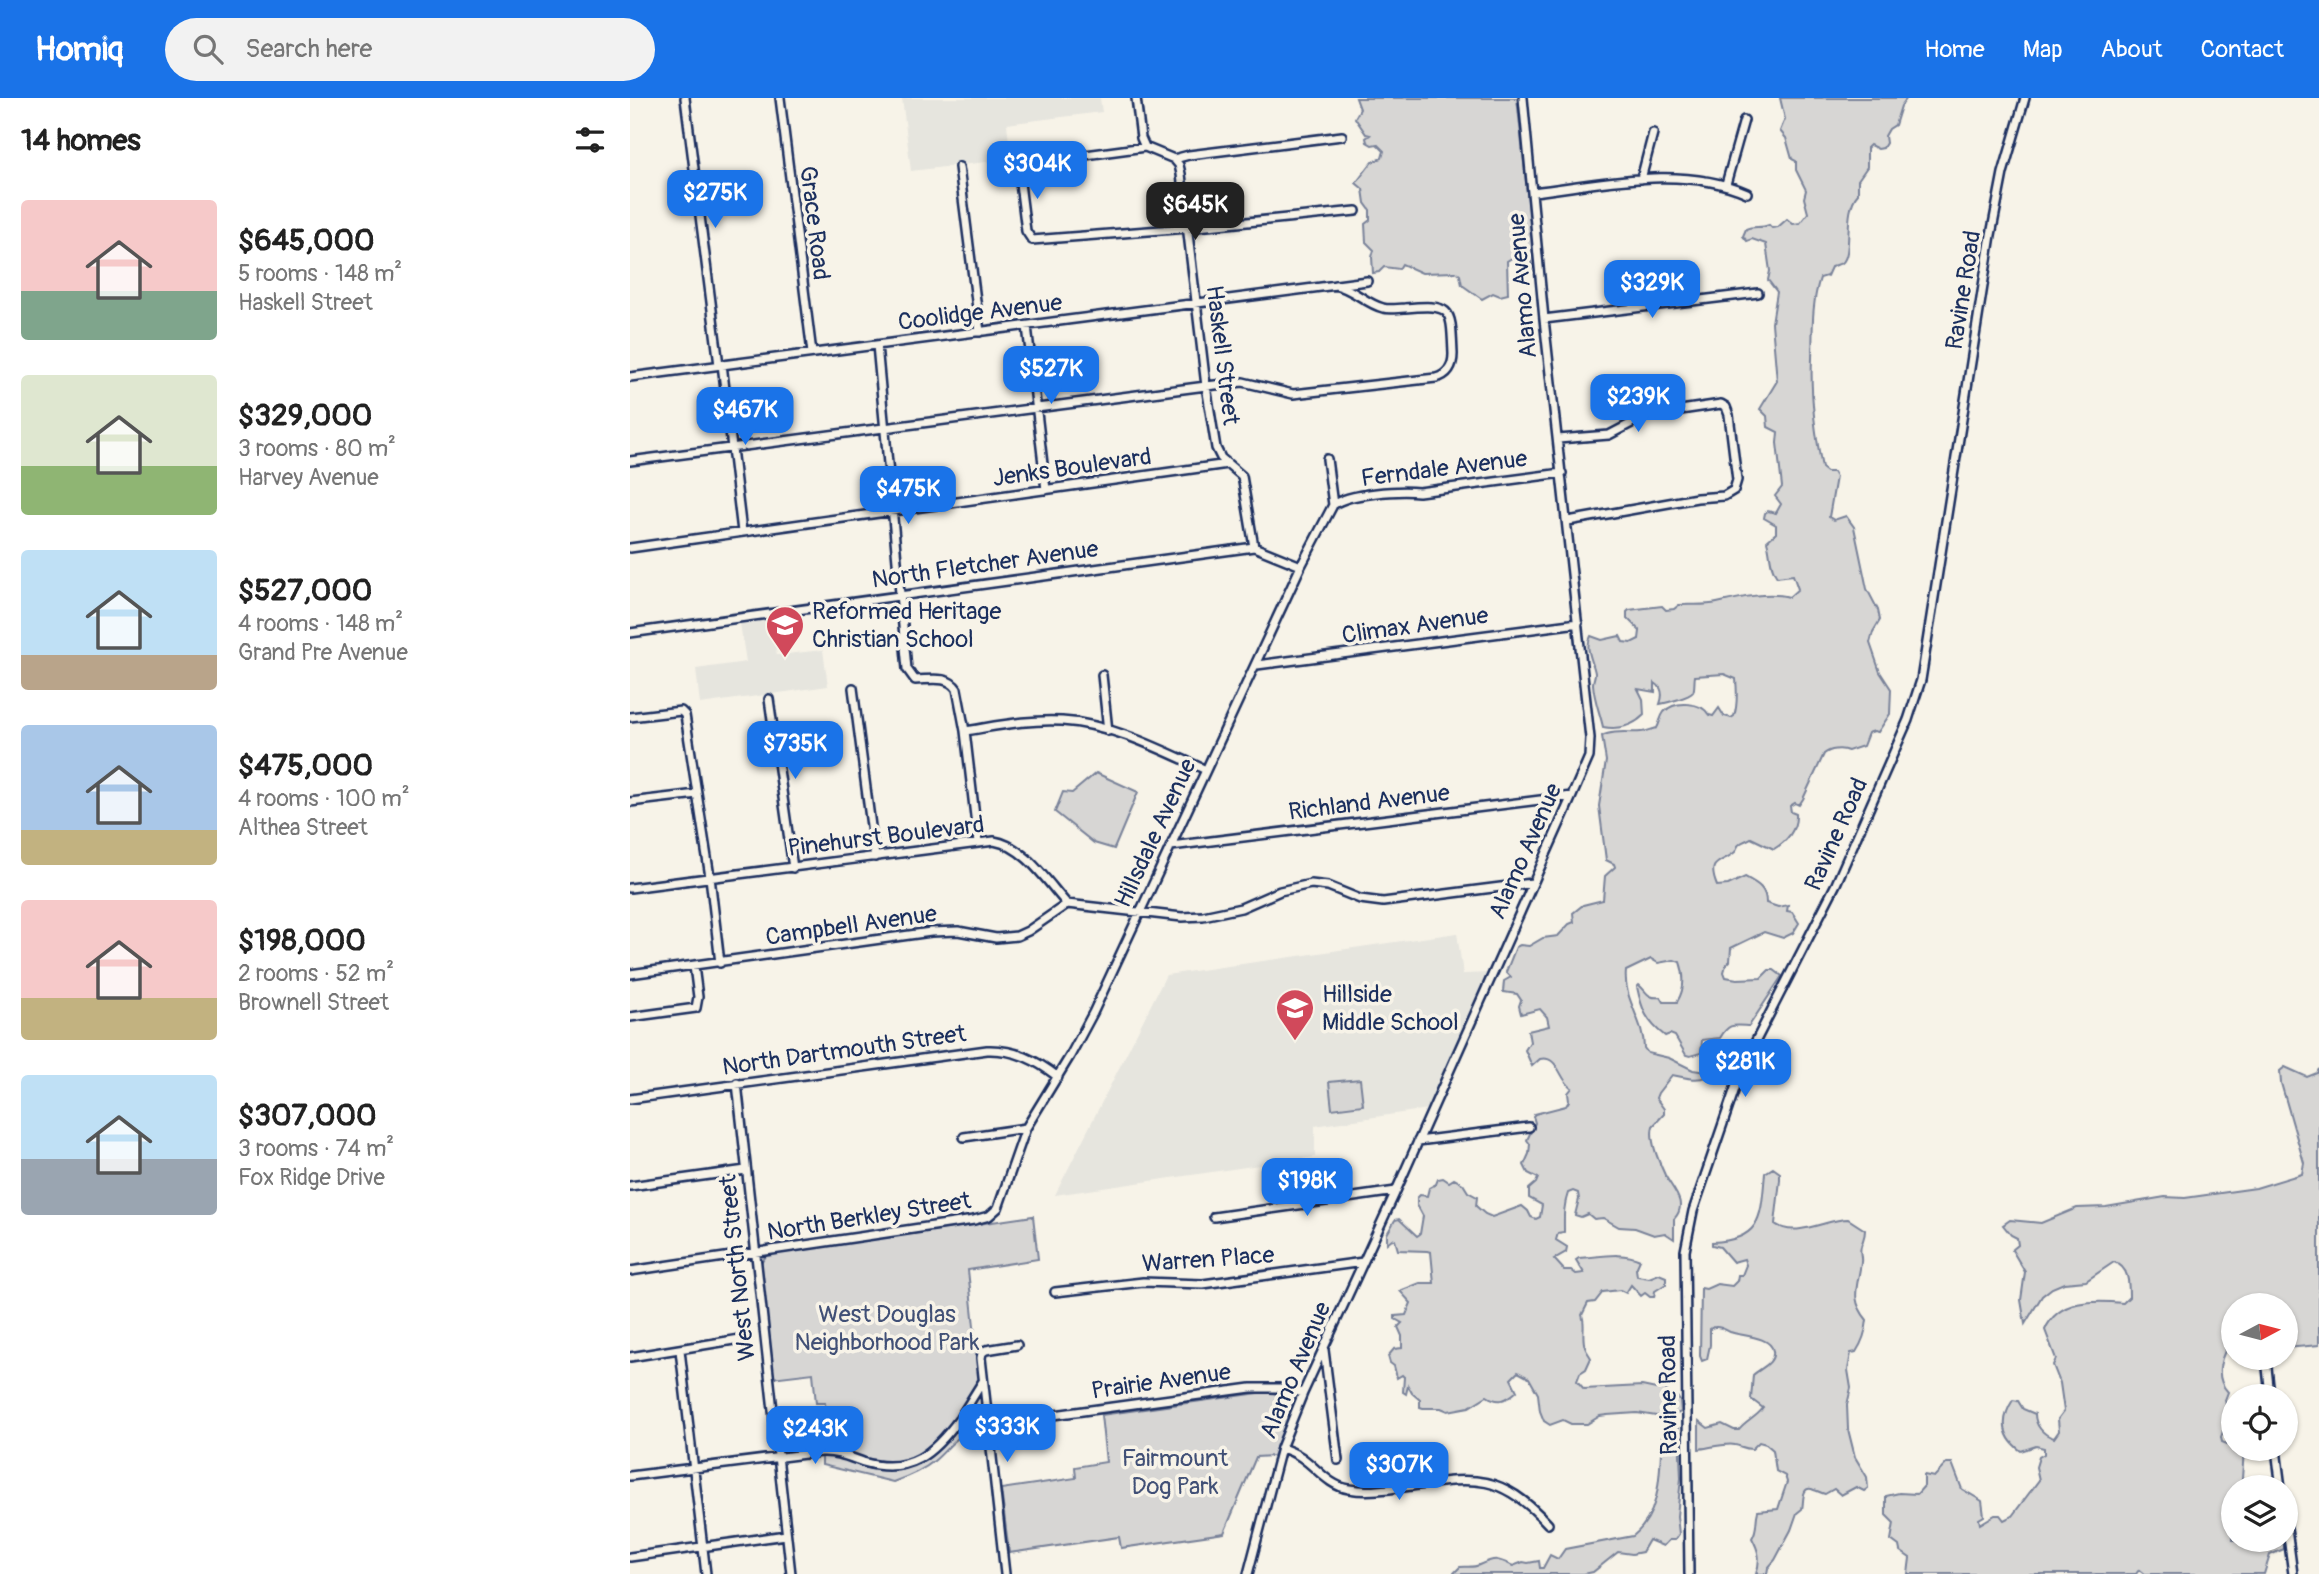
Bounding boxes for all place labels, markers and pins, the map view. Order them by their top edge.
pin: $304K [988,141,1086,201]
pin: $275K [666,170,764,230]
pin: $645K [1146,183,1244,242]
pin: $329K [1603,260,1701,320]
pin: $527K [1002,346,1100,406]
pin: $239K [1589,374,1687,434]
pin: $467K [696,388,794,447]
pin: $475K [859,466,957,526]
place label: Reformed Heritage Christian School [812,597,1001,654]
school or university icon: Reformed Heritage Christian School [764,604,806,659]
pin: $735K [746,722,844,781]
place label: Hillside Middle School [1322,980,1459,1037]
school or university icon: Hillside Middle School [1274,987,1316,1042]
pin: $281K [1696,1040,1794,1099]
pin: $198K [1258,1158,1356,1218]
pin: $333K [958,1404,1056,1464]
pin: $243K [766,1406,864,1466]
pin: $307K [1350,1442,1448,1502]

